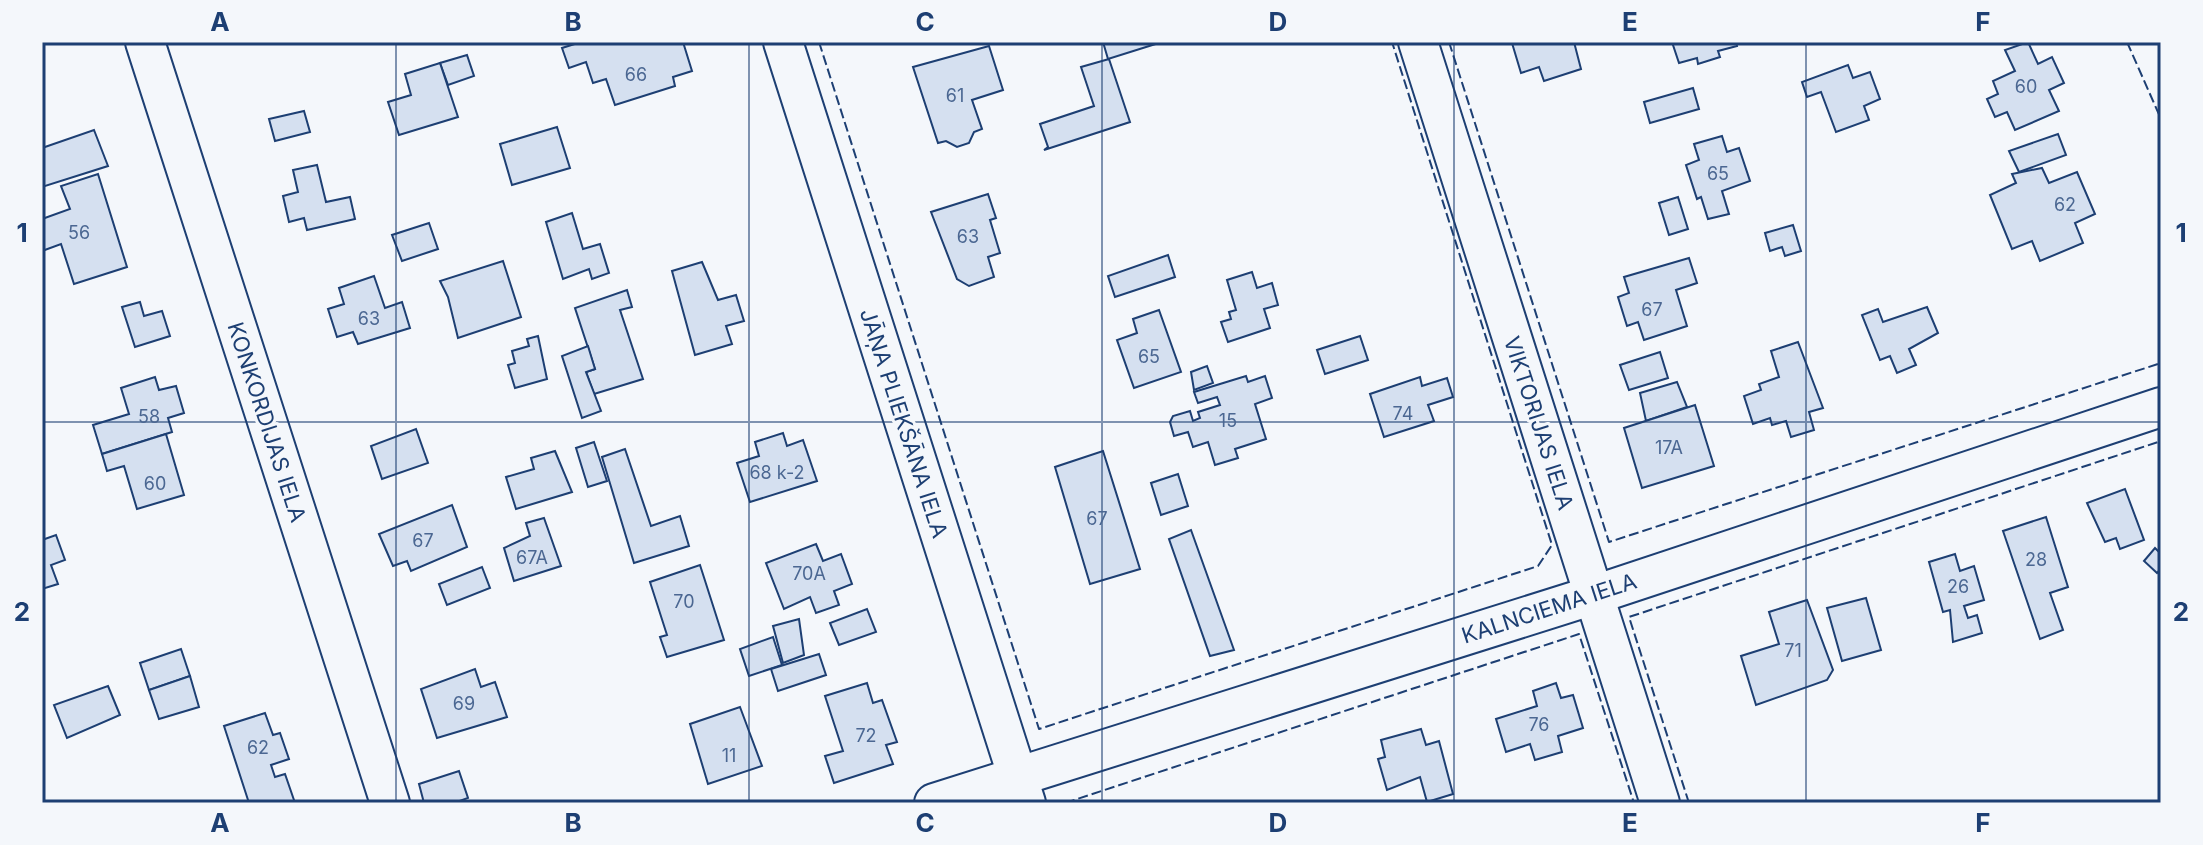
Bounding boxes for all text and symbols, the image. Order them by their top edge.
text: A [210,6,230,37]
text: B [564,6,582,37]
text: C [915,6,935,37]
text: D [1269,6,1287,37]
text: E [1622,6,1638,37]
text: F [1975,6,1991,37]
house number: 66 [625,64,647,85]
house number: 60 [2015,76,2037,97]
house number: 61 [946,85,964,106]
house number: 65 [1707,163,1729,184]
house number: 62 [2054,194,2076,215]
text: 1 [16,217,28,248]
text: 1 [2175,217,2187,248]
house number: 56 [68,222,90,243]
house number: 63 [957,226,979,247]
house number: 67 [1641,299,1663,320]
street label: JĀŅA PLIEKŠĀNA IELA [854,305,953,541]
house number: 63 [358,308,380,329]
street label: KONKORDIJAS IELA [222,319,312,525]
street label: VIKTORIJAS IELA [1499,333,1579,513]
house number: 65 [1138,346,1160,367]
house number: 74 [1393,403,1413,424]
house number: 58 [138,406,160,427]
house number: 15 [1219,410,1237,431]
house number: 17A [1655,437,1683,458]
house number: 68 k-2 [749,462,805,483]
house number: 60 [144,473,166,494]
house number: 67 [1086,508,1108,529]
house number: 67 [412,530,434,551]
house number: 67A [516,547,548,568]
house number: 28 [2025,549,2047,570]
house number: 70A [792,563,826,584]
street label: KALNCIEMA IELA [1458,567,1640,649]
house number: 26 [1947,576,1969,597]
house number: 70 [673,591,695,612]
text: 2 [14,596,30,627]
text: 2 [2173,596,2189,627]
house number: 71 [1784,640,1802,661]
house number: 69 [453,693,475,714]
house number: 76 [1528,714,1550,735]
house number: 72 [855,725,877,746]
house number: 62 [247,737,269,758]
house number: 11 [722,745,736,766]
text: A [210,807,230,838]
text: B [564,807,582,838]
text: C [915,807,935,838]
text: D [1269,807,1287,838]
text: E [1622,807,1638,838]
text: F [1975,807,1991,838]

